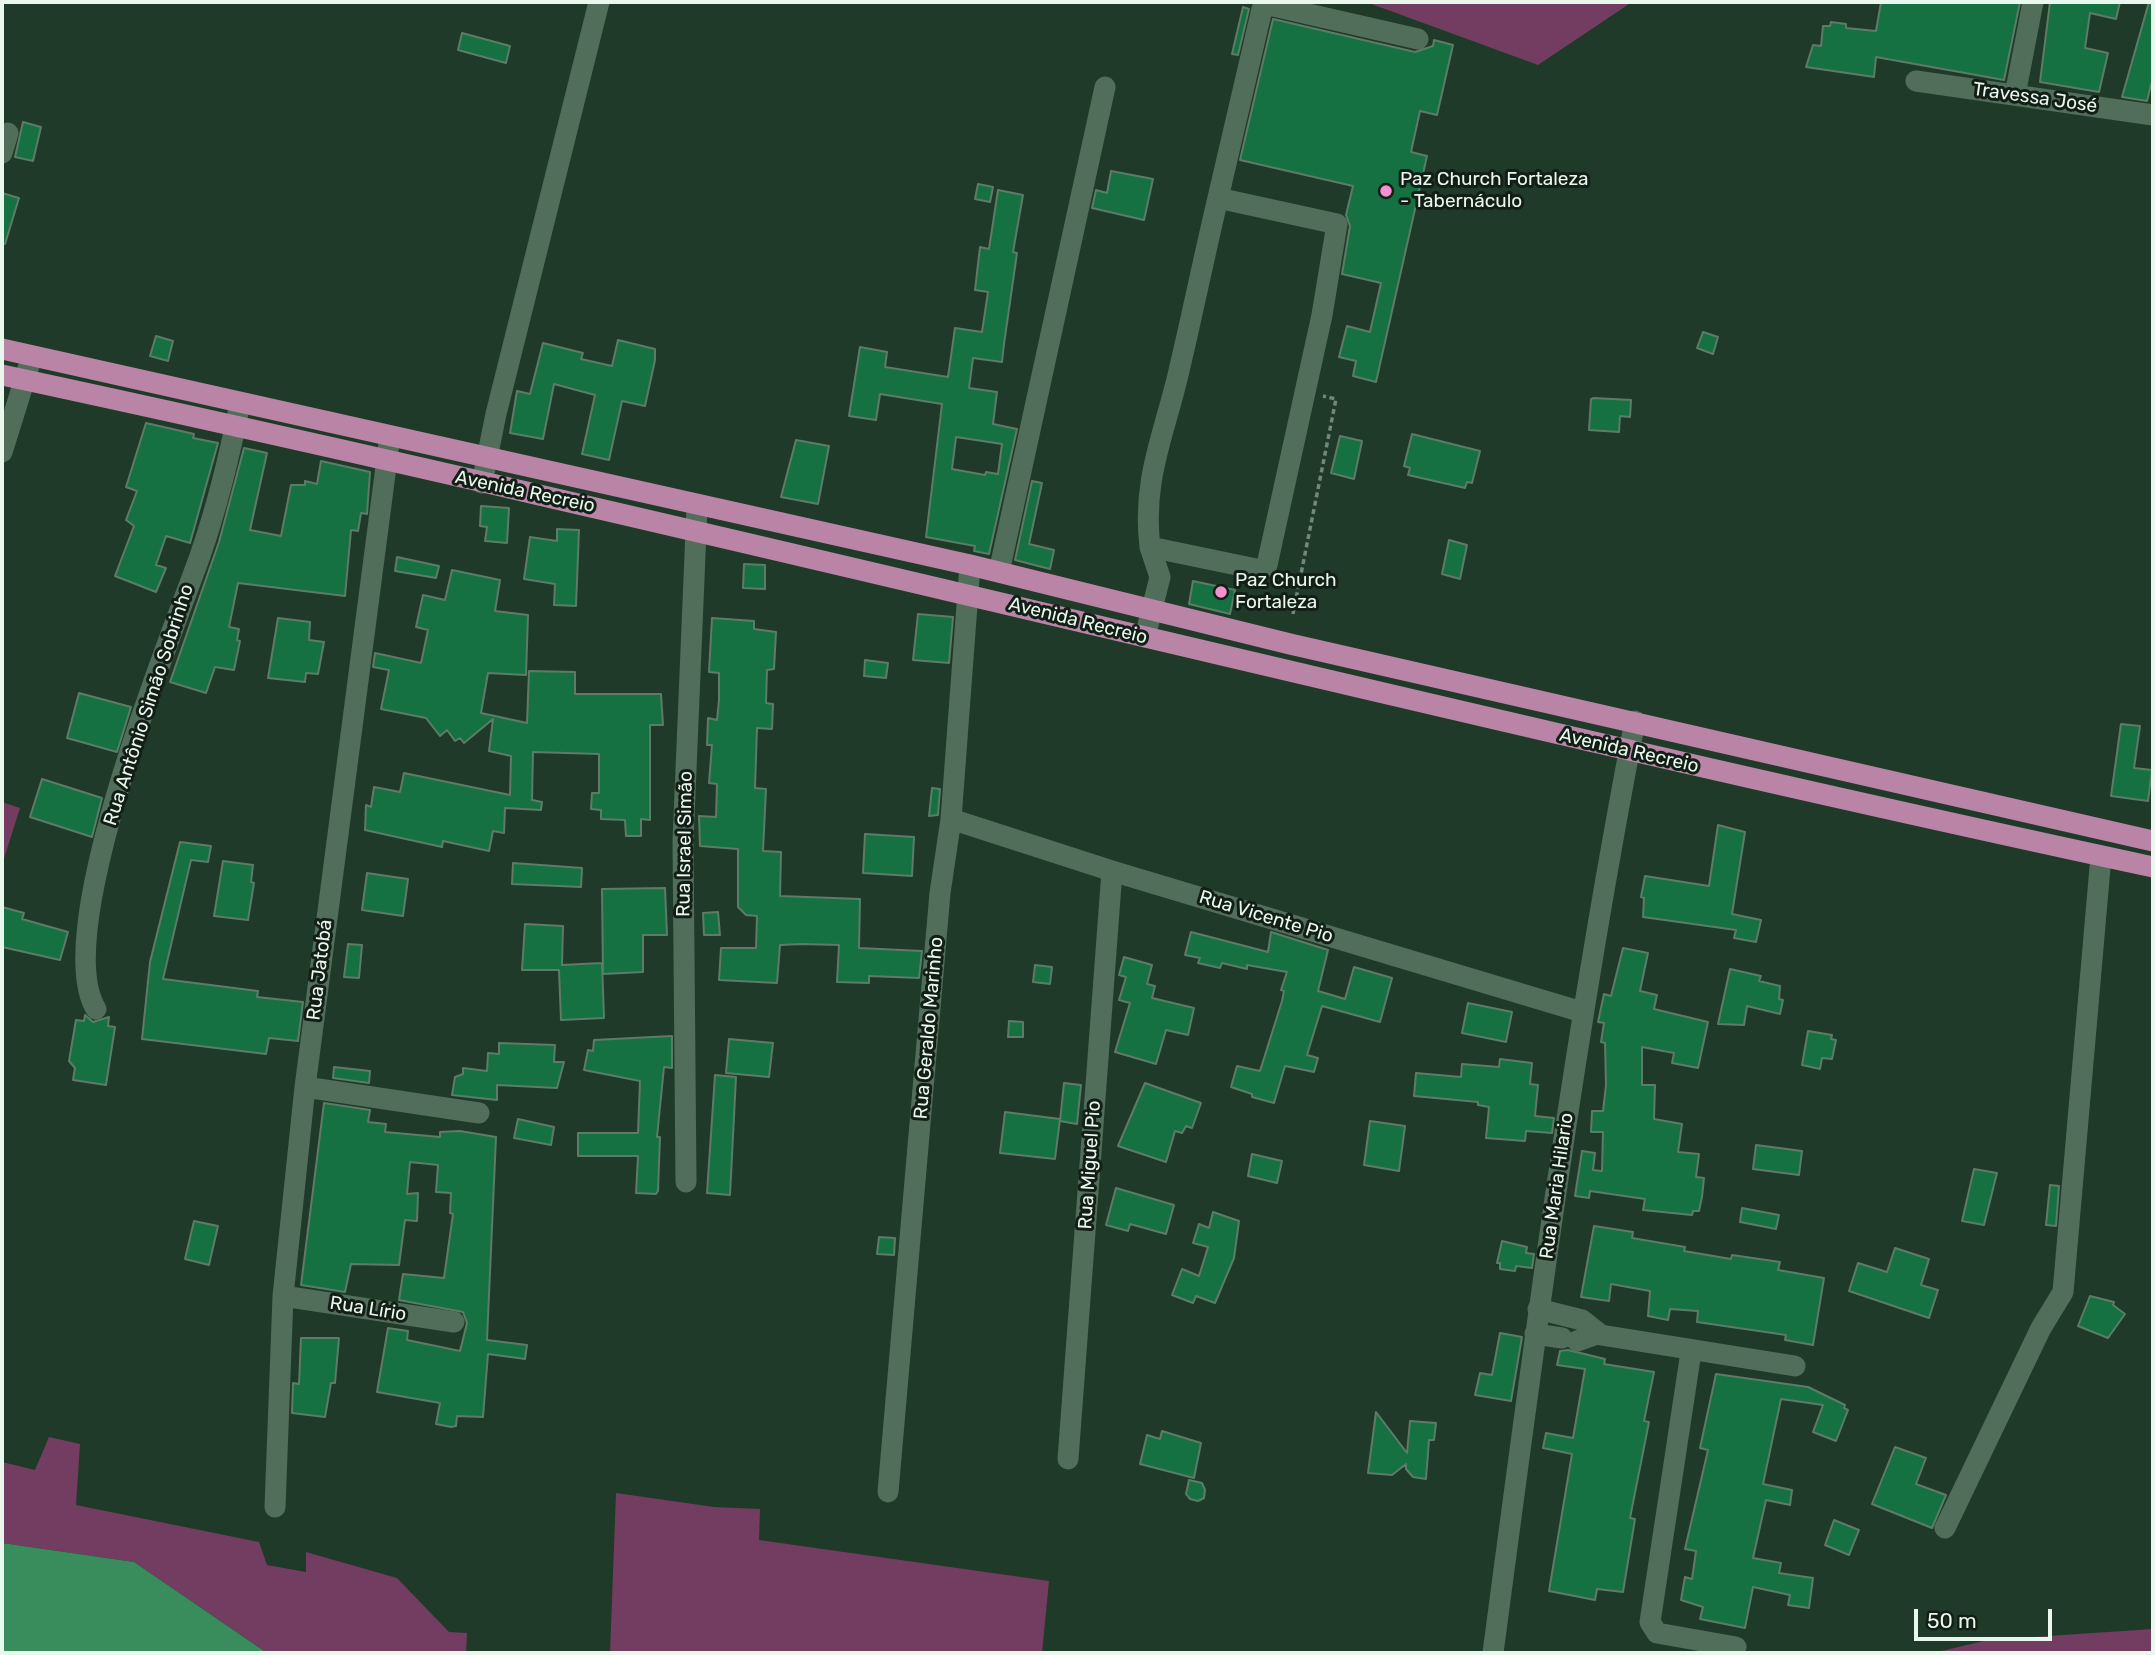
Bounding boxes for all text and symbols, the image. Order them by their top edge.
street label: Travessa José [1971,78,2099,118]
place label: Paz Church Fortaleza - Tabernáculo [1400,169,1589,213]
marker: Paz Church Fortaleza - Tabernáculo [1378,183,1394,199]
street label: Avenida Recreio [453,466,597,518]
place label: Paz Church Fortaleza [1235,570,1337,614]
street label: Rua Antônio Simão Sobrinho [99,581,199,829]
marker: Paz Church Fortaleza [1213,584,1229,600]
street label: Avenida Recreio [1006,593,1150,649]
street label: Avenida Recreio [1557,724,1701,778]
street label: Rua Israel Simão [672,771,698,917]
street label: Rua Vicente Pio [1196,886,1336,948]
street label: Rua Jatobá [302,918,338,1022]
street label: Rua Geraldo Marinho [910,936,948,1120]
street label: Rua Miguel Pio [1074,1100,1106,1230]
street label: Rua Maria Hilario [1535,1111,1579,1261]
street label: Rua Lírio [328,1292,408,1326]
scale bar [1917,1596,2055,1640]
text: 50 m [1927,1608,1977,1633]

